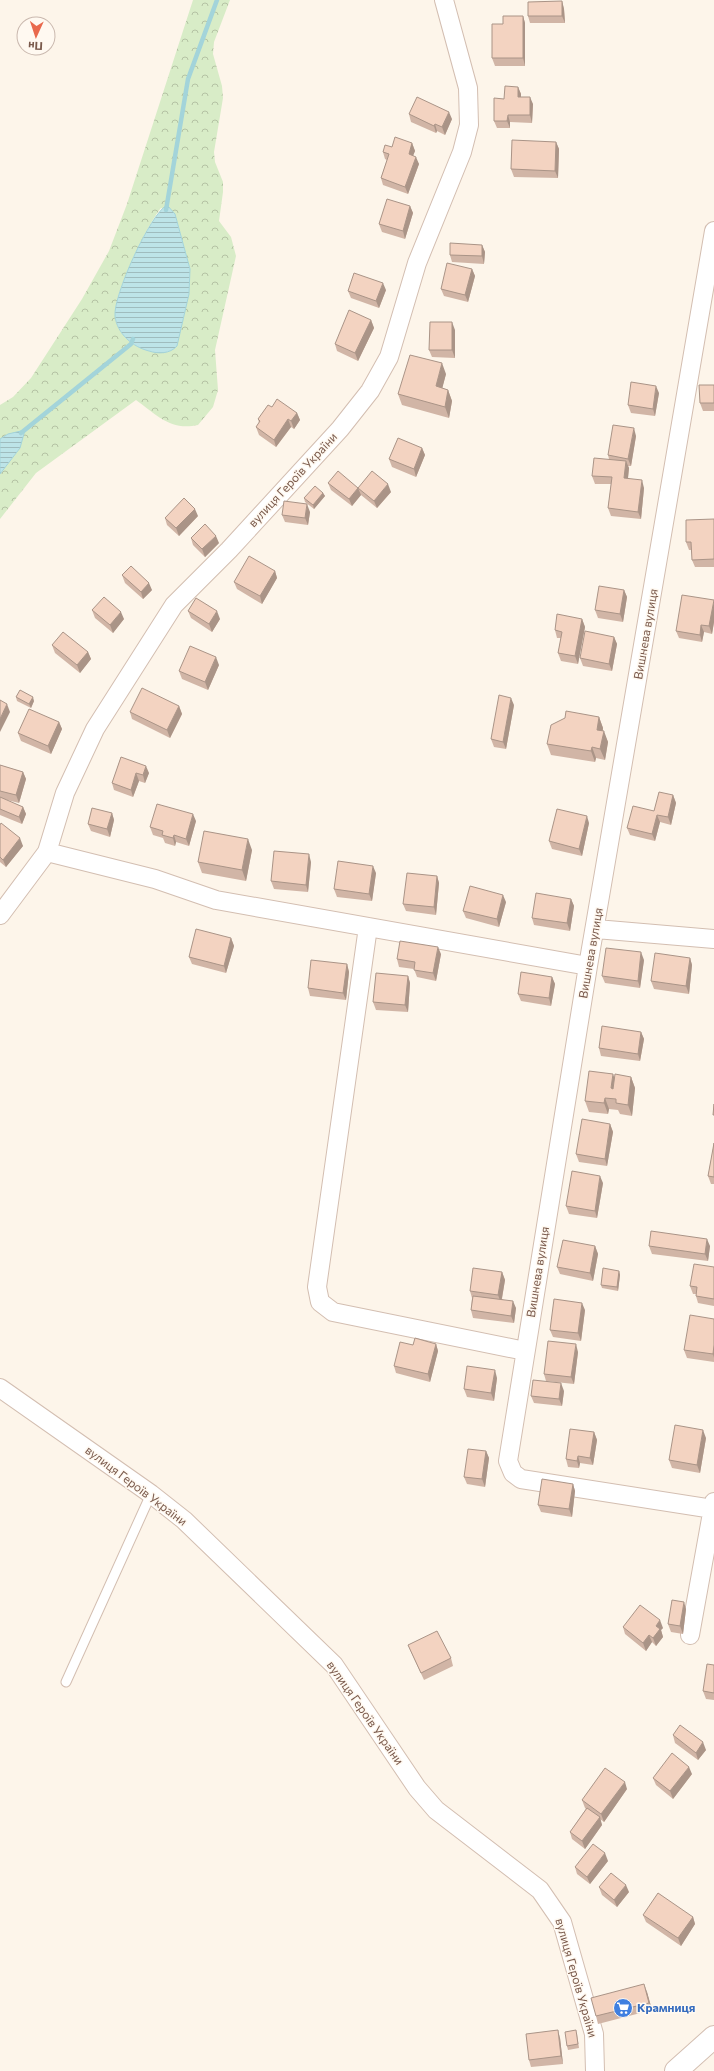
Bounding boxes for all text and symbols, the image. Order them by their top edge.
north arrow [16,16,56,56]
text: Пн [28,40,43,53]
street label: вулиця Героїв України [245,429,339,529]
street label: Вишнева вулиця [630,587,660,680]
street label: Вишнева вулиця [575,906,605,999]
street label: Вишнева вулиця [523,1225,551,1318]
street label: вулиця Героїв України [83,1442,190,1528]
street label: вулиця Героїв України [325,1658,407,1767]
street label: вулиця Героїв України [553,1916,601,2039]
supermarket icon: Крамниця [612,1997,634,2019]
place label: Крамниця [637,2000,695,2014]

